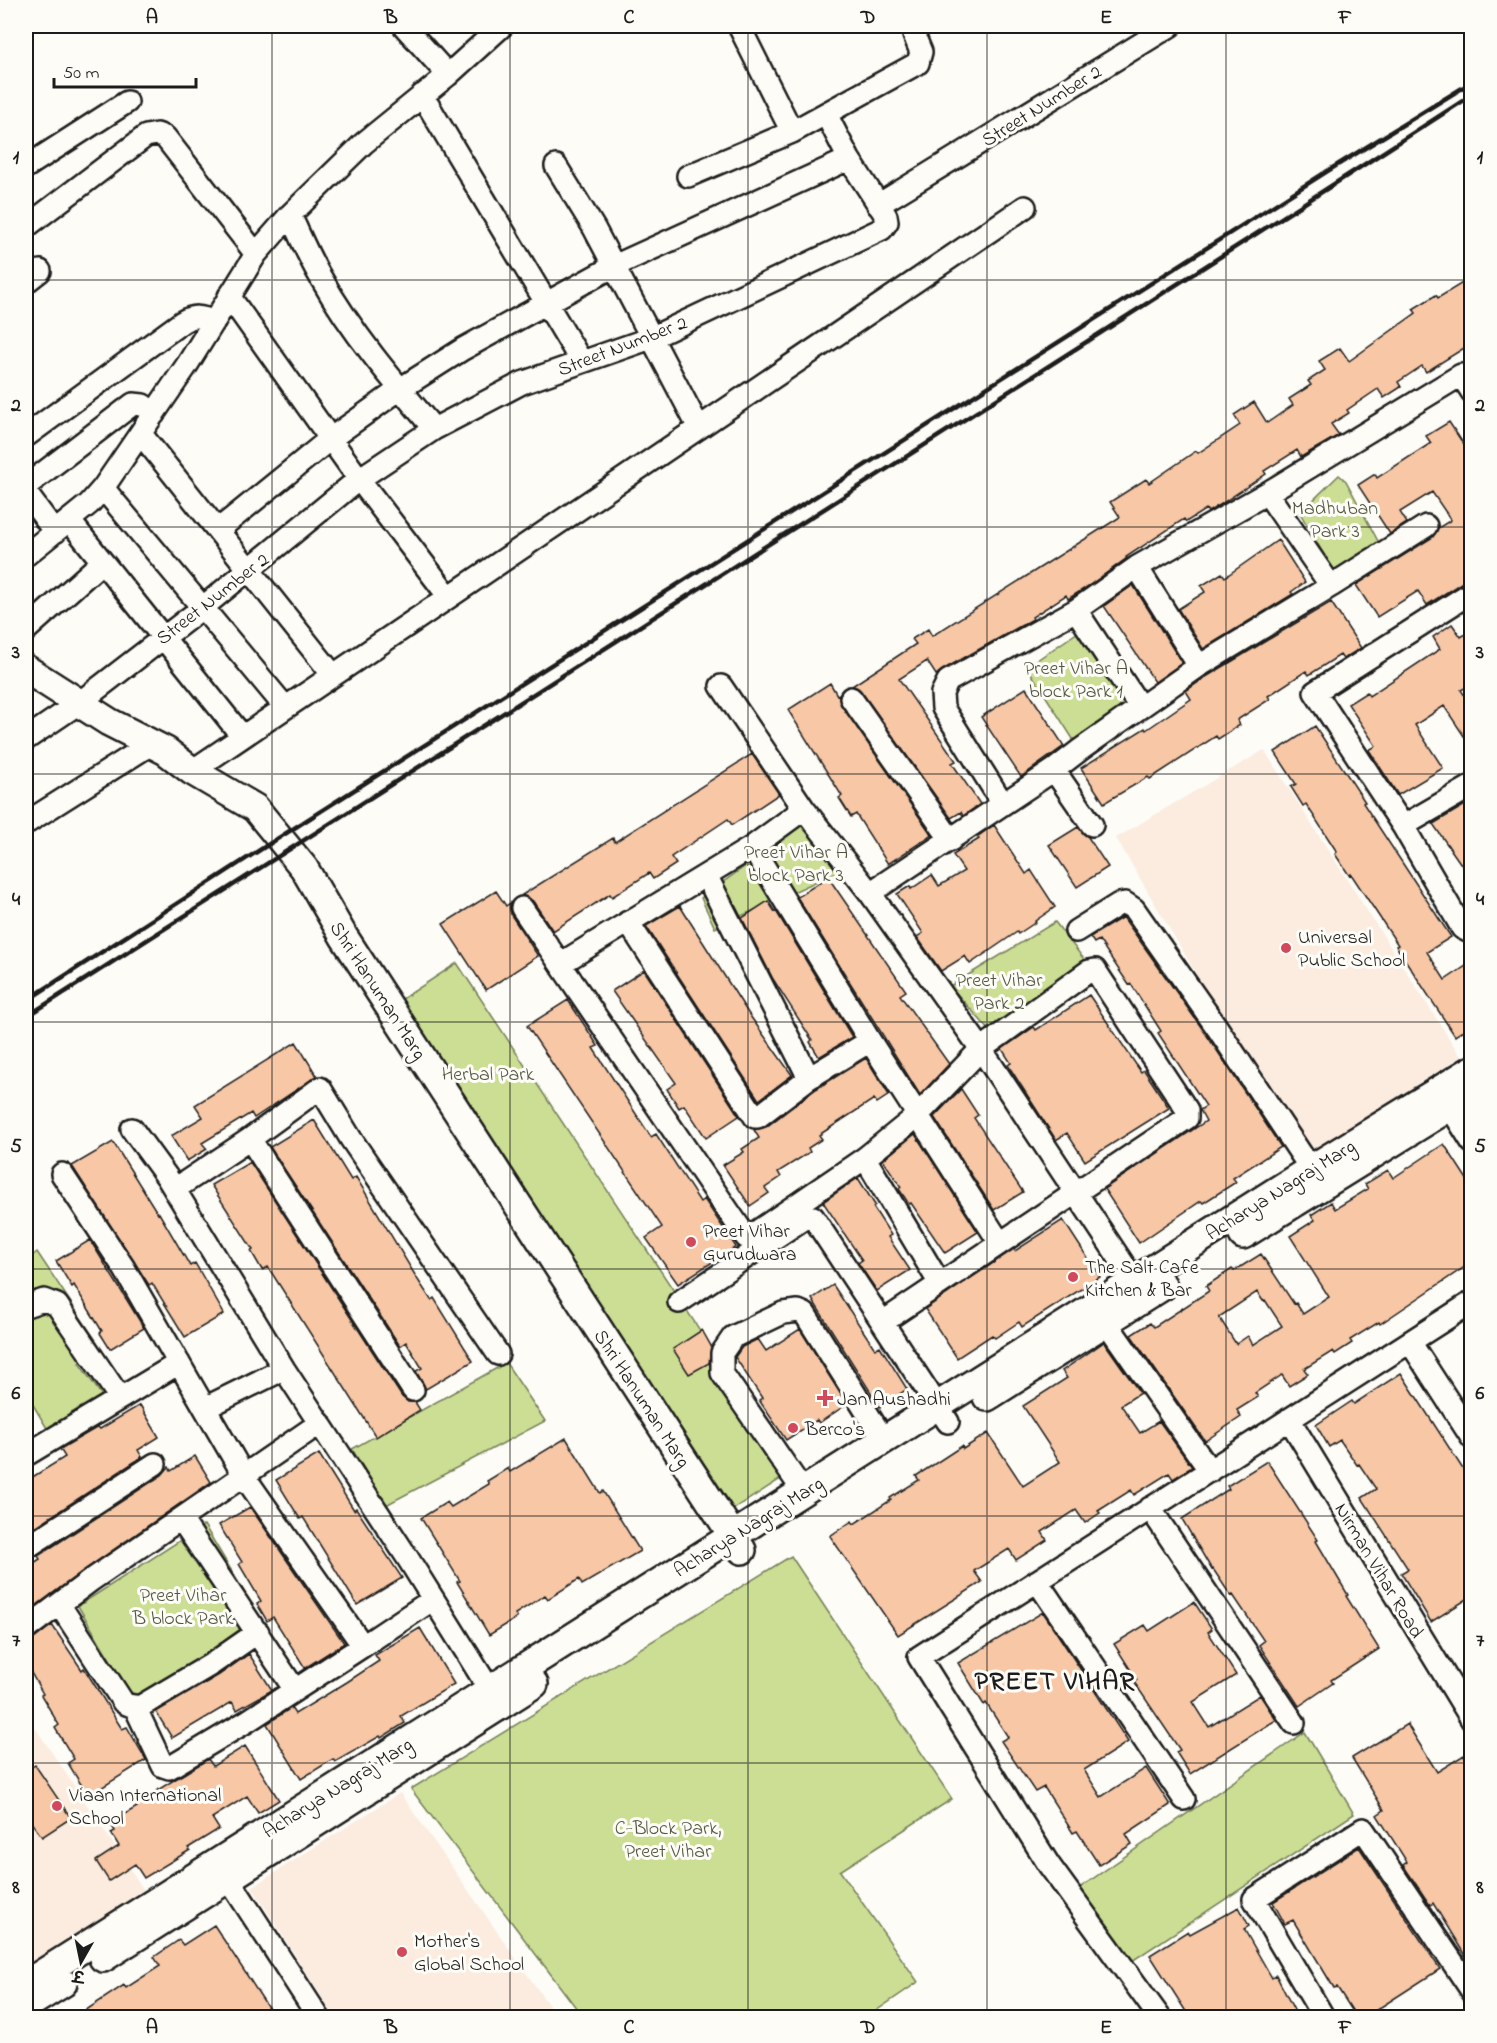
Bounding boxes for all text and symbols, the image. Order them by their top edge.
text: A [146,4,158,33]
text: B [383,4,398,33]
text: C [624,4,635,33]
text: D [860,4,875,33]
text: E [1100,4,1112,33]
text: F [1338,4,1352,33]
scale bar [54,51,196,89]
street label: Street Number 2 [977,59,1108,156]
text: 50 m [63,61,100,87]
text: 1 [13,144,20,173]
text: 1 [1477,144,1484,173]
street label: Street Number 2 [554,309,692,385]
text: 2 [10,392,21,421]
text: 2 [1474,392,1485,421]
park label: Madhuban Park 3 [1292,495,1378,547]
street label: Street Number 2 [151,547,276,653]
text: 3 [11,639,20,668]
text: 3 [1475,639,1484,668]
park label: Preet Vihar A block Park 1 [1024,655,1128,707]
park label: Preet Vihar A block Park 3 [744,839,848,891]
text: 4 [12,886,21,915]
text: 4 [1476,886,1485,915]
street label: Shri Hanuman Marg [320,916,433,1067]
place label: Universal Public School [1298,924,1405,976]
marker: Universal Public School [1279,941,1293,955]
park label: Preet Vihar Park 2 [956,967,1043,1019]
park label: Herbal Park [442,1061,535,1090]
text: 5 [10,1133,22,1162]
street label: Acharya Nagraj Marg [1201,1133,1362,1250]
text: 5 [1474,1133,1486,1162]
place label: Preet Vihar Gurudwara [703,1218,797,1270]
marker: Preet Vihar Gurudwara [684,1235,698,1249]
place label: The Salt Cafe Kitchen & Bar [1085,1254,1199,1306]
marker: The Salt Cafe Kitchen & Bar [1066,1270,1080,1284]
street label: Shri Hanuman Marg [584,1324,697,1475]
text: 6 [12,1380,21,1409]
text: 6 [1476,1380,1485,1409]
place label: Jan Aushadhi [837,1386,951,1415]
marker: Jan Aushadhi [818,1391,832,1405]
place label: Berco's [804,1416,865,1445]
marker: Berco's [786,1421,800,1435]
street label: Acharya Nagraj Marg [669,1470,830,1587]
street label: Nirman Vihar Road [1326,1498,1430,1645]
park label: Preet Vihar B block Park [132,1582,234,1634]
text: 7 [12,1627,21,1656]
text: 7 [1476,1627,1485,1656]
district label: PREET VIHAR [974,1664,1136,1702]
street label: Acharya Nagraj Marg [258,1731,419,1848]
place label: Viaan International School [68,1782,221,1834]
marker: Viaan International School [50,1799,64,1813]
park label: C-Block Park, Preet Vihar [615,1815,721,1867]
text: 8 [11,1874,20,1903]
text: 8 [1475,1874,1484,1903]
place label: Mother's Global School [414,1928,524,1980]
north arrow [51,1932,111,1992]
marker: Mother's Global School [395,1945,409,1959]
text: उ [70,1962,88,1988]
text: A [146,2014,158,2043]
text: B [383,2014,398,2043]
text: C [624,2014,635,2043]
text: D [860,2014,875,2043]
text: E [1100,2014,1112,2043]
text: F [1338,2014,1352,2043]

